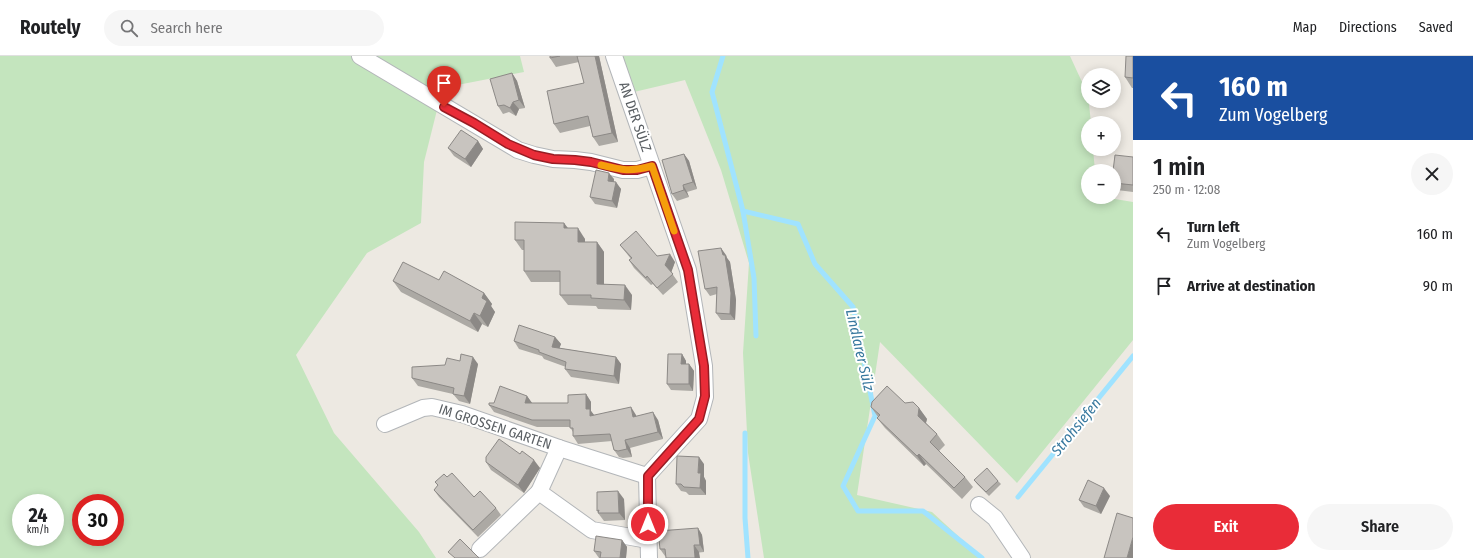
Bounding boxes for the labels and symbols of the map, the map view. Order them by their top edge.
pin [427,66,461,107]
street label: AN DER SÜLZ [615,80,656,155]
water label: Lindlarer Sülz [842,307,878,393]
water label: Strohsiefen [1047,394,1105,460]
street label: IM GROSSEN GARTEN [436,401,554,453]
speed limit sign: 30 [72,494,124,546]
position arrow [627,503,669,545]

